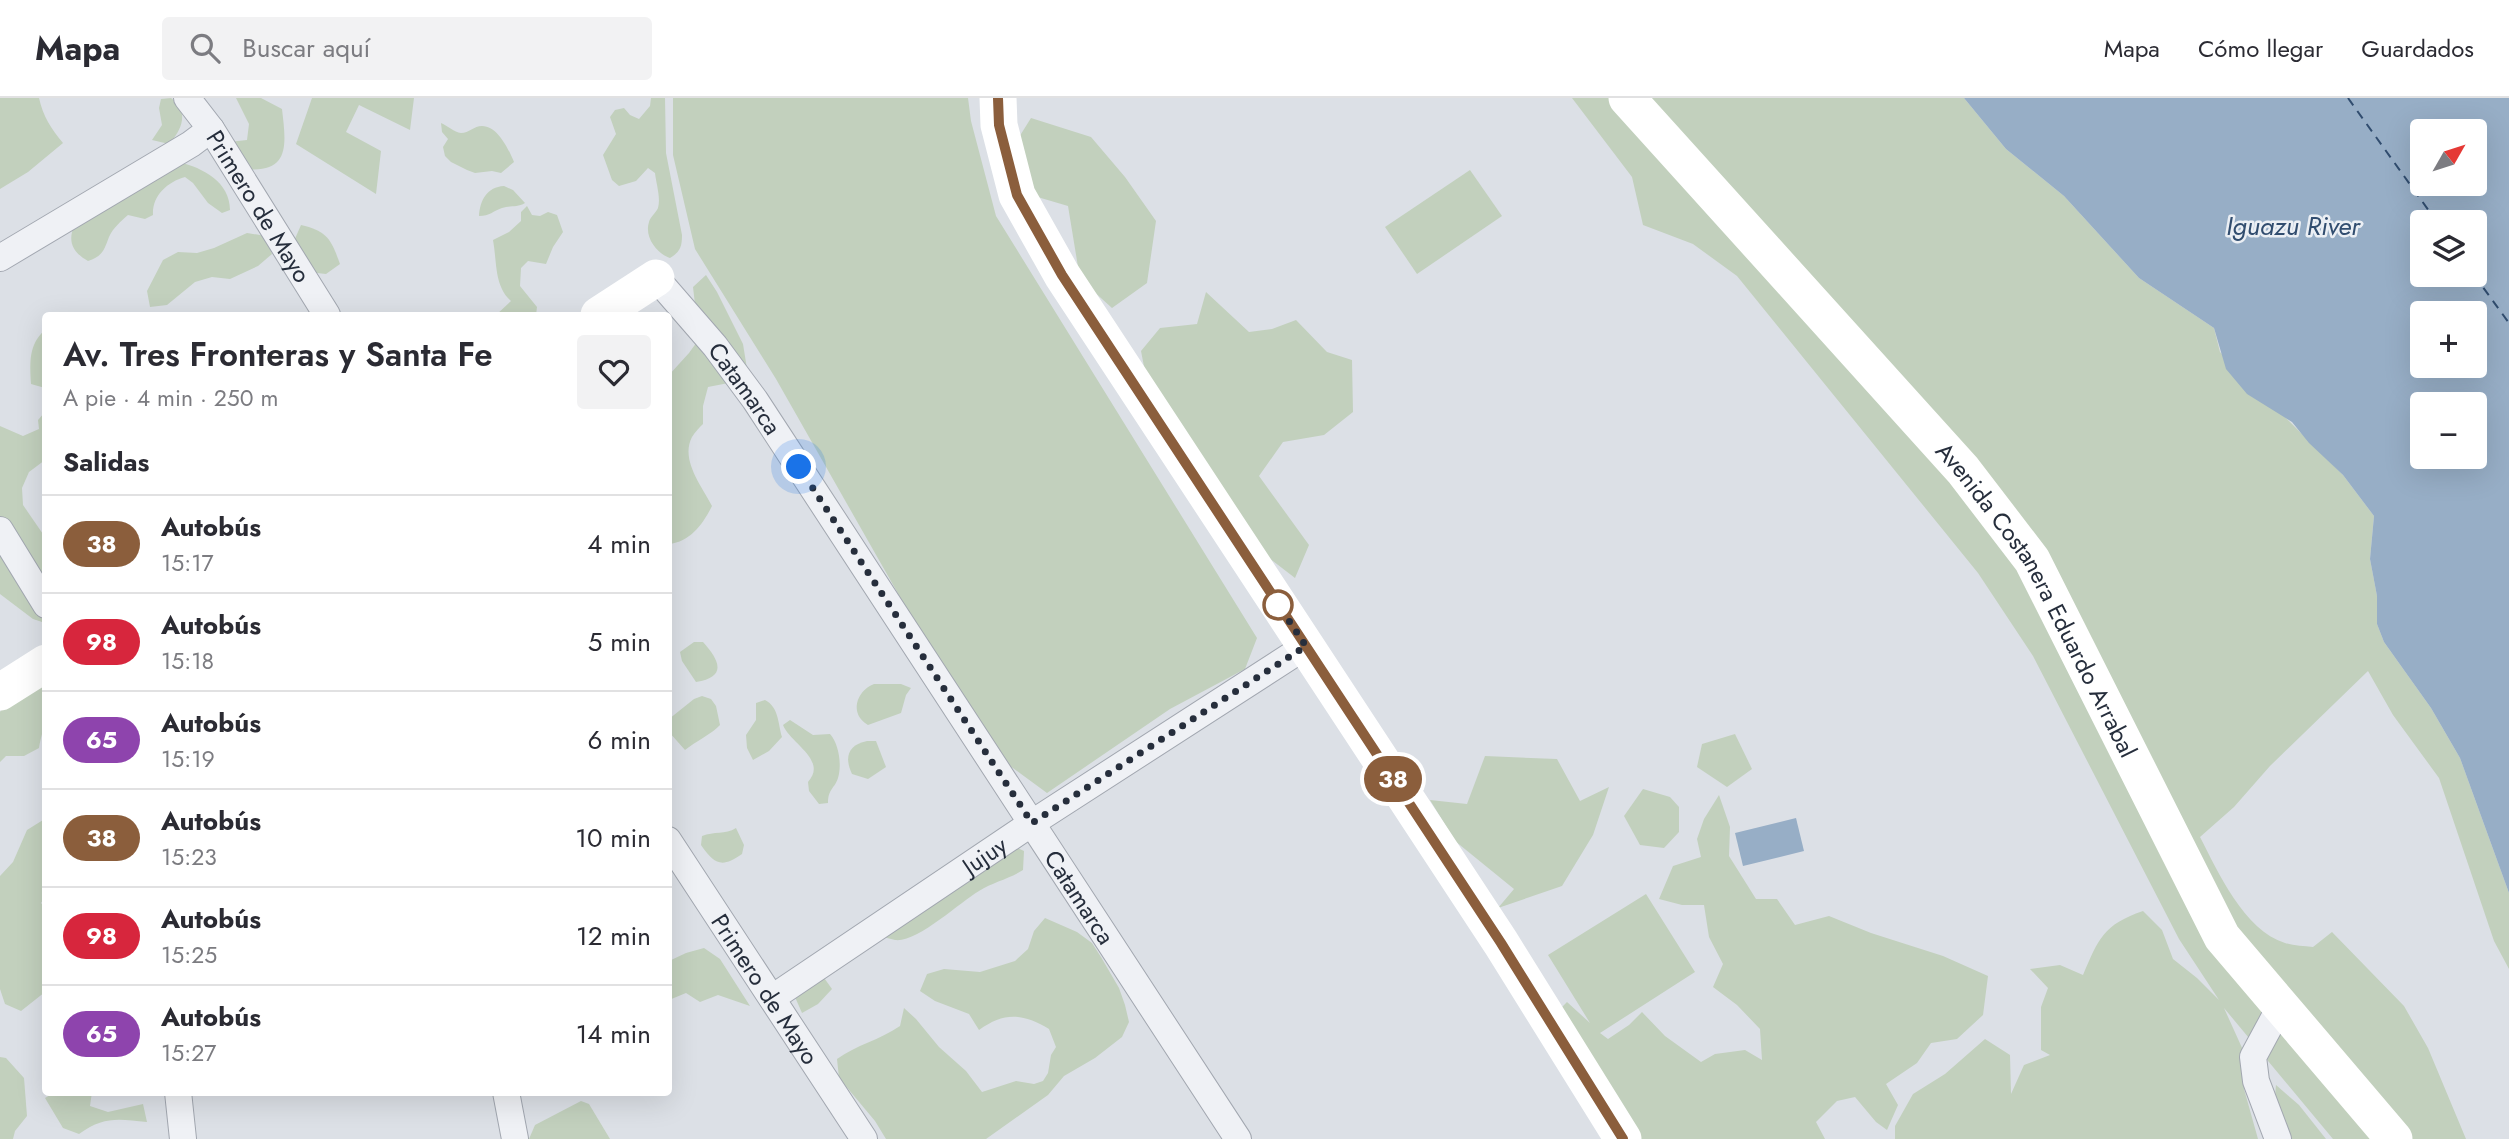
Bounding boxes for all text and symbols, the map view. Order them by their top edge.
search box [162,17,652,80]
text: Mapa [35,25,120,72]
icon: search [186,29,224,67]
text: Buscar aquí [242,29,370,67]
text: Mapa [2104,31,2160,66]
text: Cómo llegar [2198,31,2323,66]
text: Guardados [2361,31,2474,66]
north arrow [2410,119,2487,196]
map controls [2410,119,2487,469]
street label: Primero de Mayo [198,123,320,289]
water label: Iguazu River [2226,207,2361,245]
button: layers [2410,210,2487,287]
button: + [2410,301,2487,378]
text: Av. Tres Fronteras y Santa Fe [63,331,492,378]
button: heart [577,335,651,409]
street label: Catamarca [700,335,790,441]
text: A pie · 4 min · 250 m [63,381,278,415]
button: − [2410,392,2487,469]
street label: Avenida Costanera Eduardo Arrabal [1928,434,2146,763]
text: Salidas [63,443,149,481]
your location [781,449,816,484]
text: Autobús [161,508,261,546]
text: 4 min [587,525,651,563]
text: 38 [87,526,116,561]
text: 15:17 [161,546,214,580]
unlabelled marker [1263,590,1293,620]
text: Autobús [161,606,261,644]
text: 5 min [588,623,651,661]
text: 98 [86,624,117,659]
text: 15:18 [161,644,214,678]
text: Autobús [161,704,261,742]
text: 6 min [588,721,651,759]
text: 65 [86,722,117,757]
text: 15:19 [161,742,215,776]
line badge: 38 [1362,756,1424,802]
text: 38 [1378,761,1408,796]
text: Autobús [161,802,261,840]
text: 10 min [575,819,651,857]
text: 38 [87,820,116,855]
street label: Jujuy [952,827,1014,885]
text: 15:23 [161,840,217,874]
street label: Catamarca [1036,843,1124,951]
text: Autobús [161,900,261,938]
street label: Primero de Mayo [703,907,828,1071]
text: 12 min [576,917,651,955]
text: 98 [86,918,117,953]
text: 15:25 [161,938,217,972]
text: Autobús [161,998,261,1036]
text: 14 min [576,1015,651,1053]
text: 65 [86,1016,117,1051]
text: 15:27 [161,1036,216,1070]

